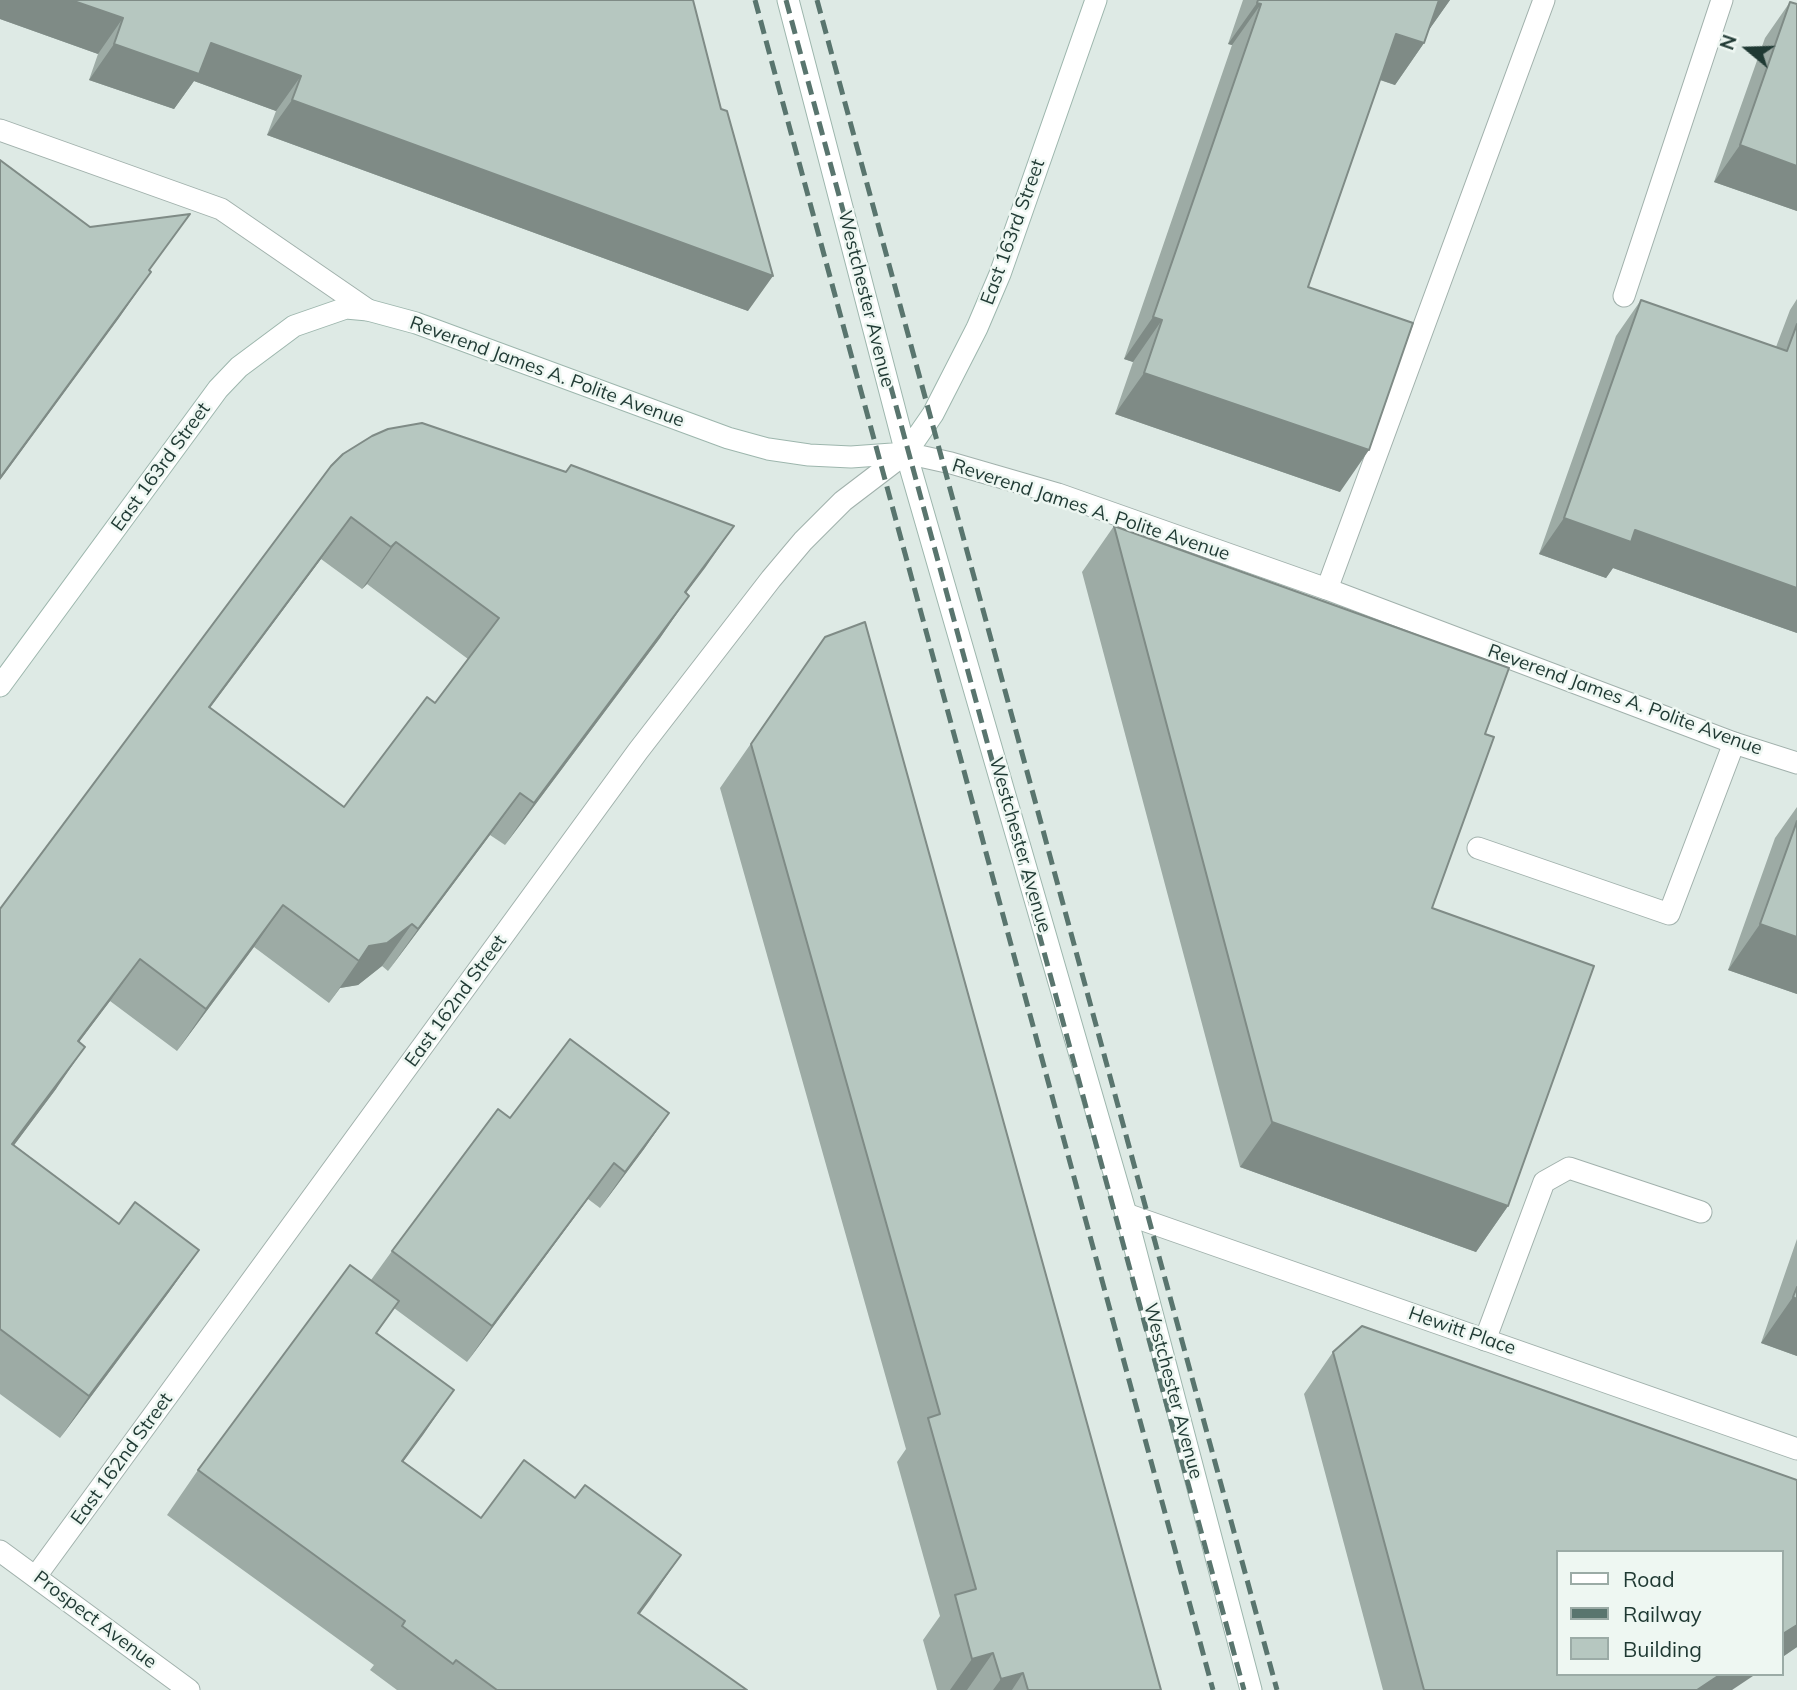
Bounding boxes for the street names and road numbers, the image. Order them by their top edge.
street label: East 163rd Street [976,156,1050,308]
street label: Westchester Avenue [833,208,899,390]
street label: Reverend James A. Polite Avenue [407,312,687,432]
street label: East 163rd Street [107,398,215,536]
street label: Reverend James A. Polite Avenue [949,454,1233,566]
street label: Reverend James A. Polite Avenue [1485,640,1765,760]
street label: Westchester Avenue [984,755,1056,935]
street label: East 162nd Street [400,931,512,1071]
street label: Westchester Avenue [1139,1300,1207,1482]
street label: Hewitt Place [1406,1302,1518,1360]
street label: East 162nd Street [66,1389,178,1529]
street label: Prospect Avenue [29,1566,161,1674]

